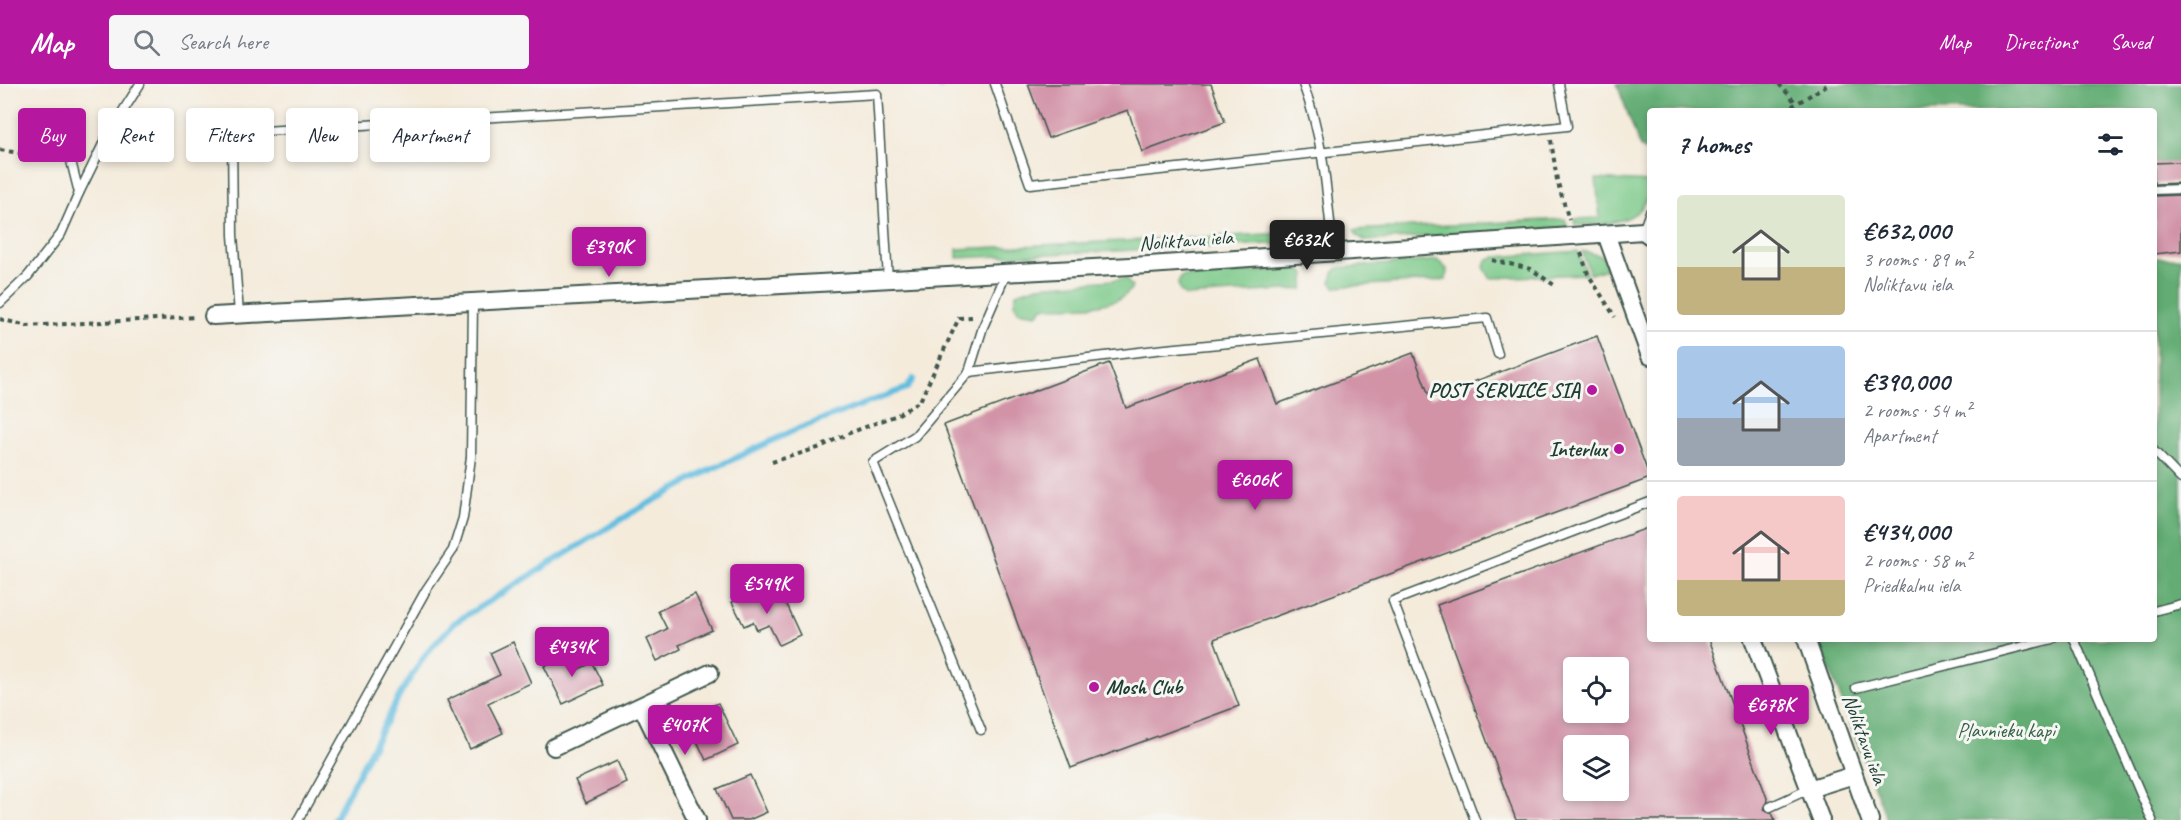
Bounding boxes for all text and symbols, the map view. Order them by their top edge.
search box [109,15,529,69]
text: Map [30,25,73,60]
icon: search [130,26,163,59]
text: Search here [178,28,268,56]
text: Map [1939,29,1971,55]
text: Directions [2004,29,2077,55]
text: Saved [2110,29,2151,55]
chip: Buy [18,108,86,162]
chip: Rent [98,108,174,162]
chip: Filters [186,108,274,162]
chip: New [286,108,358,162]
chip: Apartment [370,108,490,162]
text: 7 homes [1677,128,1750,161]
icon: filters [2094,128,2127,161]
text: €632,000 [1863,214,1951,247]
icon: home [1725,219,1797,291]
pin: €632K [1265,220,1349,271]
street label: Noliktavu iela [1138,224,1236,256]
pin: €390K [567,227,651,278]
text: €632K [1284,227,1330,252]
text: €390K [586,234,632,259]
text: 3 rooms · 89 m² [1863,247,1971,272]
text: Noliktavu iela [1863,272,1953,297]
text: €390,000 [1863,365,1950,398]
icon: home [1725,370,1797,442]
place label: POST SERVICE SIA [1428,377,1581,403]
marker: POST SERVICE SIA [1585,383,1599,397]
text: 2 rooms · 54 m² [1863,398,1971,423]
text: Apartment [1863,423,1936,448]
place label: Interlux [1549,436,1609,462]
marker: Interlux [1612,442,1626,456]
pin: €606K [1213,460,1297,511]
text: €606K [1232,467,1279,492]
text: €434,000 [1863,515,1950,548]
icon: home [1725,520,1797,592]
text: 2 rooms · 58 m² [1863,548,1971,573]
pin: €549K [725,564,809,615]
text: €549K [744,571,790,596]
text: Priedkalnu iela [1863,573,1960,598]
pin: €434K [530,627,614,678]
text: €434K [549,634,595,659]
map controls [1563,657,1629,801]
button: locate [1563,657,1629,723]
place label: Mosh Club [1106,674,1184,700]
marker: Mosh Club [1087,680,1101,694]
pin: €678K [1729,685,1813,736]
street label: Noliktavu iela [1837,690,1894,789]
text: €678K [1748,692,1794,717]
pin: €407K [643,705,727,756]
text: €407K [662,712,708,737]
park label: Pļavnieku kapi [1957,717,2058,743]
button: layers [1563,735,1629,801]

